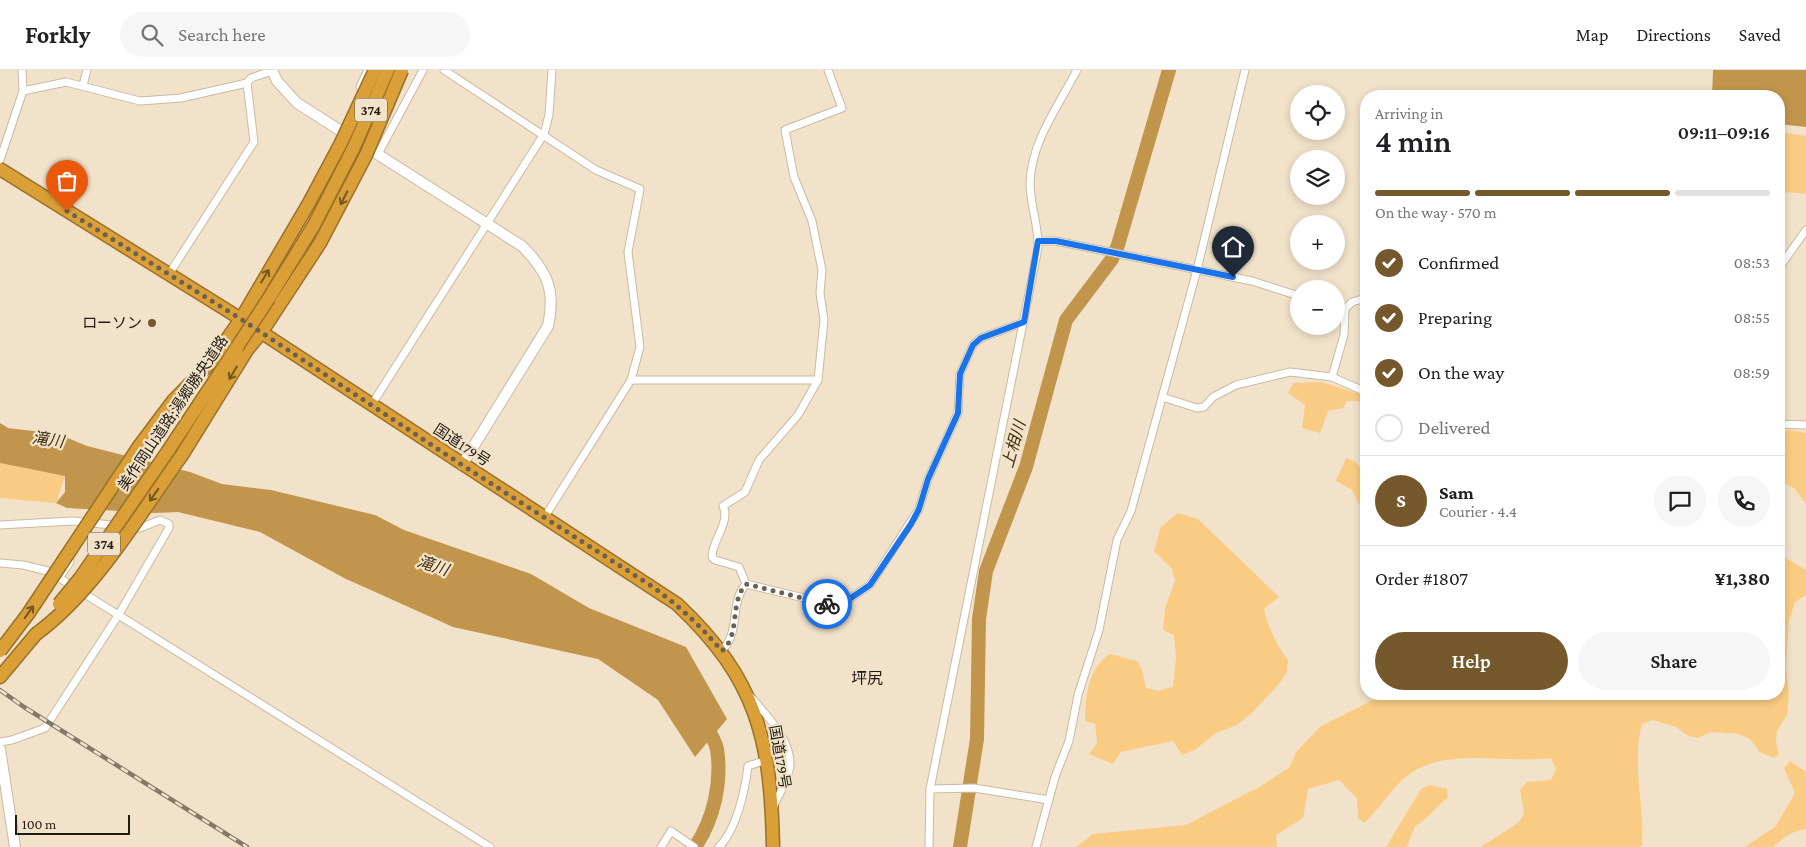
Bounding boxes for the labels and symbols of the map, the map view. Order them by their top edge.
road number: 374 [355,98,387,122]
pin [46,160,88,211]
one-way arrow [339,190,348,205]
pin [1212,226,1254,277]
one-way arrow [260,270,270,284]
place label: ローソン [82,315,142,331]
marker: ローソン [146,317,158,329]
street label: 美作岡山道路;湯郷勝央道路 [115,332,232,494]
one-way arrow [228,365,238,379]
water label: 上相川 [999,417,1029,470]
street label: 国道179号 [431,421,493,469]
water label: 滝川 [31,429,67,450]
one-way arrow [149,488,159,502]
road number: 374 [88,532,120,556]
water label: 滝川 [415,552,453,579]
courier [802,579,852,629]
one-way arrow [24,605,34,619]
district label: 坪尻 [851,670,883,687]
street label: 国道179号 [767,724,793,790]
scale bar [15,812,130,835]

